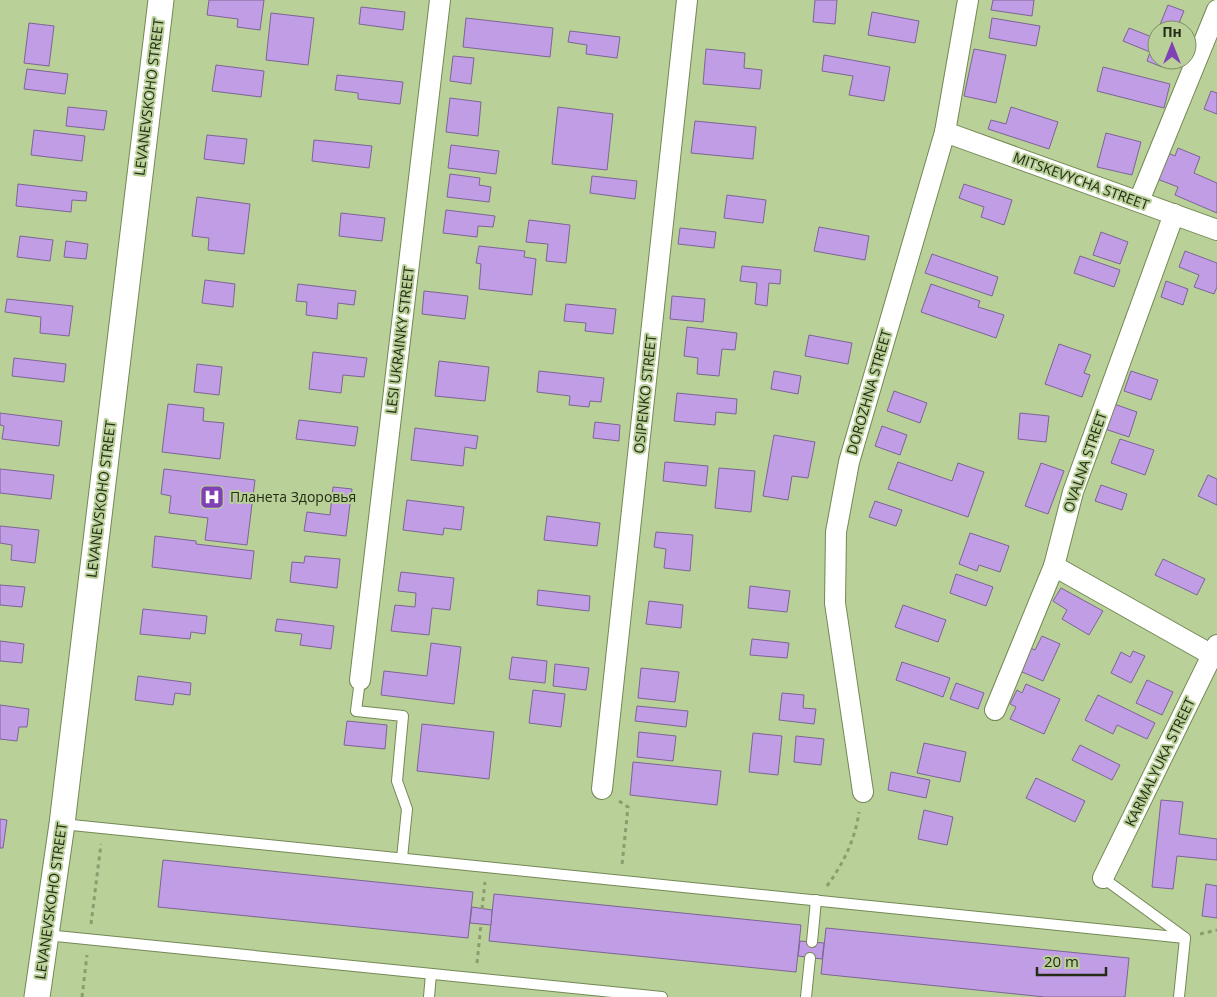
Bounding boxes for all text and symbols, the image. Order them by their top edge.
street label: LEVANEVSKOHO STREET [129,17,168,177]
north arrow [1147,20,1197,70]
text: Пн [1162,22,1182,41]
street label: MITSKEVYCHA STREET [1011,147,1152,214]
street label: LESI UKRAINKY STREET [381,265,418,415]
street label: DOROZHNA STREET [842,327,896,457]
street label: OSIPENKO STREET [629,333,660,454]
street label: OVALNA STREET [1058,408,1111,515]
street label: LEVANEVSKOHO STREET [81,419,120,579]
hospital icon: Планета Здоровья [199,484,225,510]
place label: Планета Здоровья [230,487,356,506]
street label: KARMALYUKA STREET [1120,694,1199,829]
street label: LEVANEVSKOHO STREET [30,821,71,981]
scale bar [1037,944,1106,976]
text: 20 m [1044,951,1079,971]

